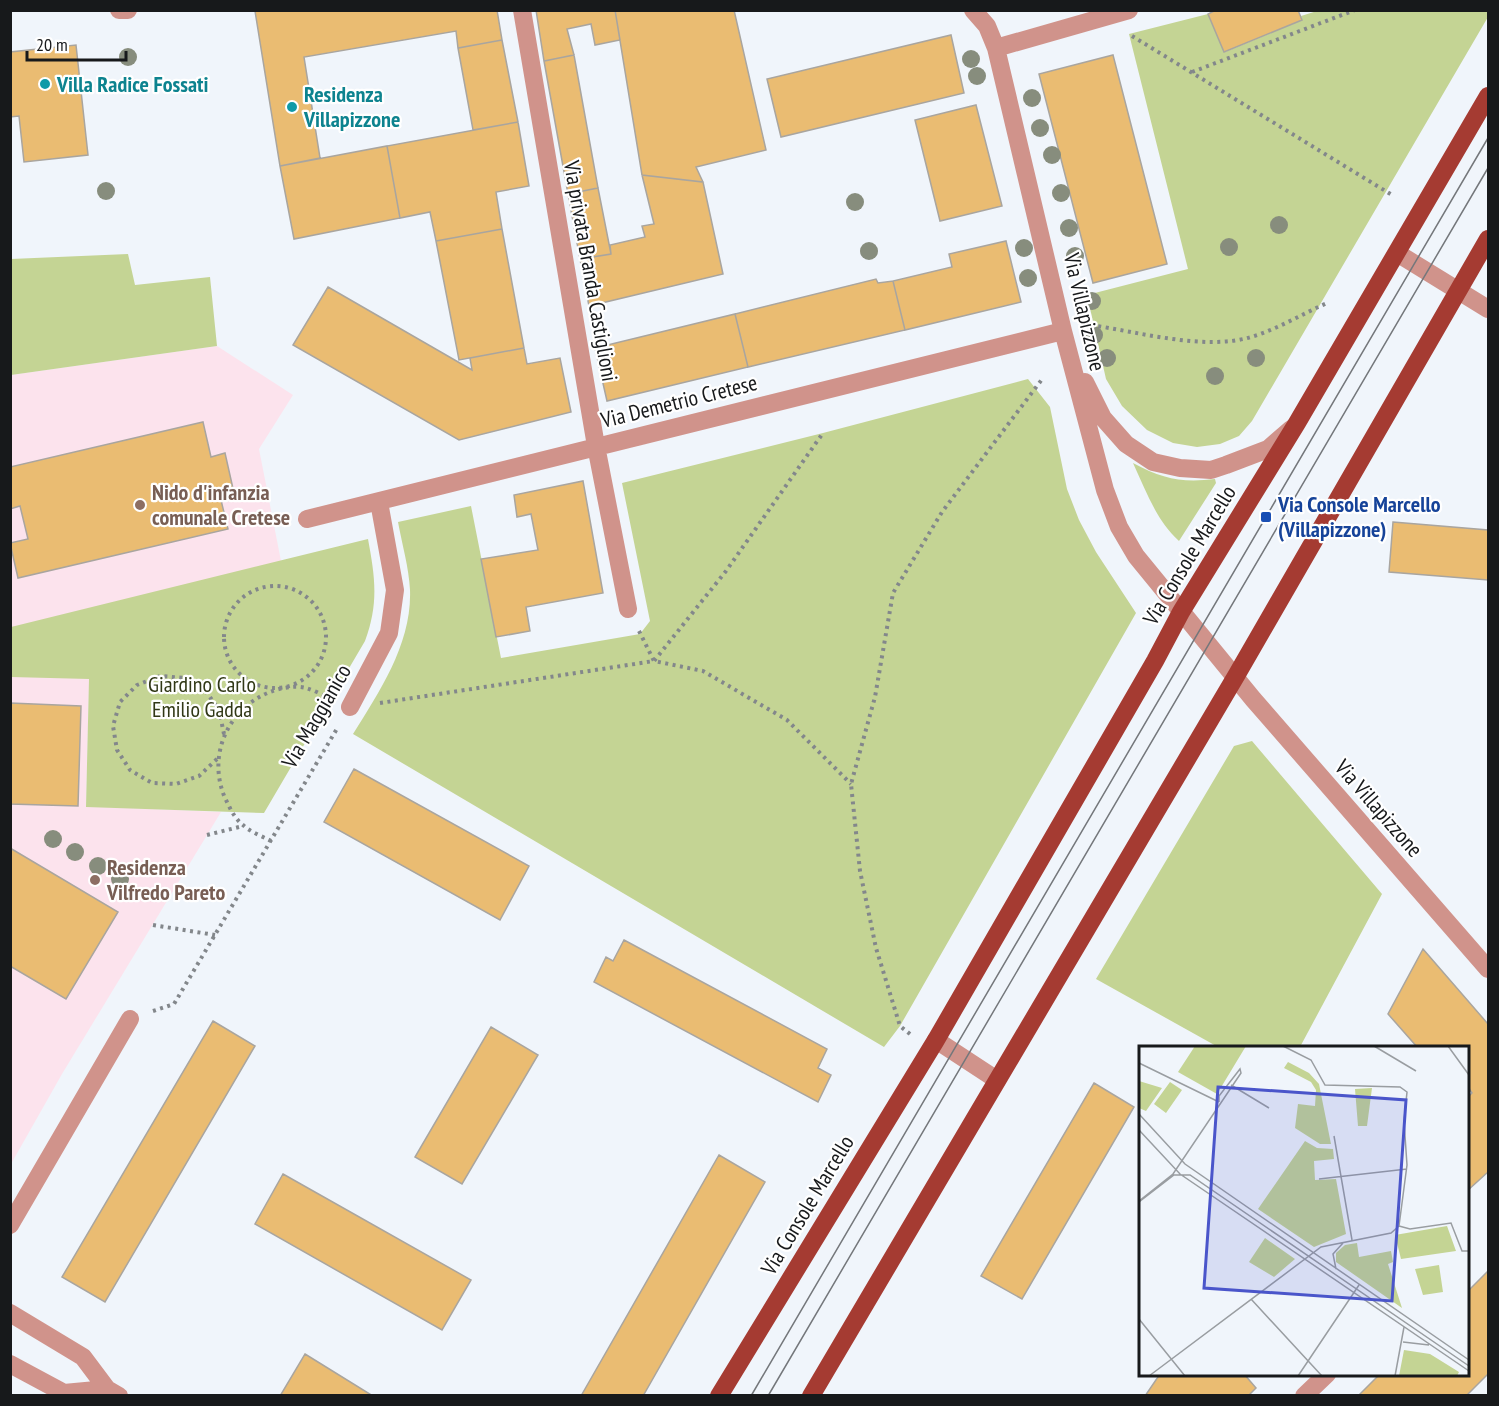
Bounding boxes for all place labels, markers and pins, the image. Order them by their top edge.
place label: Villa Radice Fossati [56,70,208,98]
marker: Villa Radice Fossati [38,77,52,91]
place label: Residenza Villapizzone [303,80,400,133]
marker: Residenza Villapizzone [285,100,299,114]
place label: Nido d'infanzia comunale Cretese [152,478,290,531]
place label: Via Console Marcello (Villapizzone) [1277,490,1441,543]
marker: Nido d'infanzia comunale Cretese [133,498,147,512]
marker: Via Console Marcello (Villapizzone) [1259,510,1273,524]
place label: Residenza Vilfredo Pareto [106,853,226,906]
marker: Residenza Vilfredo Pareto [88,873,102,887]

